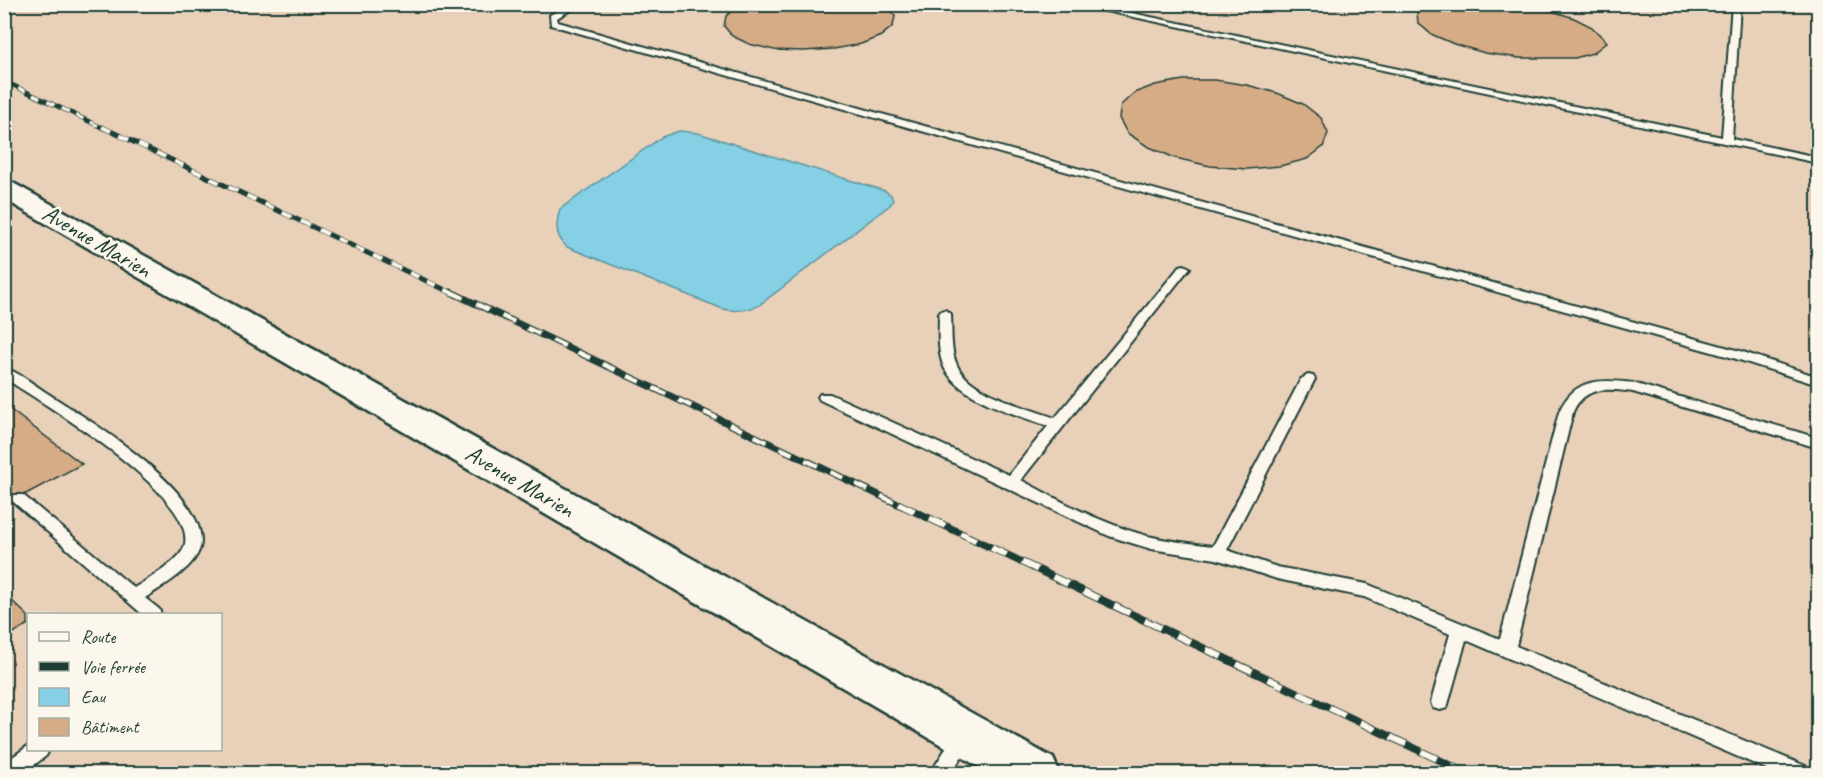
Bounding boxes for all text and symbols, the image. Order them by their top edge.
street label: Avenue Marien [37,198,158,285]
street label: Avenue Marien [460,438,581,525]
legend [27,613,222,751]
text: Route [81,626,116,648]
text: Voie ferrée [81,656,146,678]
text: Eau [81,686,106,708]
text: Bâtiment [81,716,141,738]

